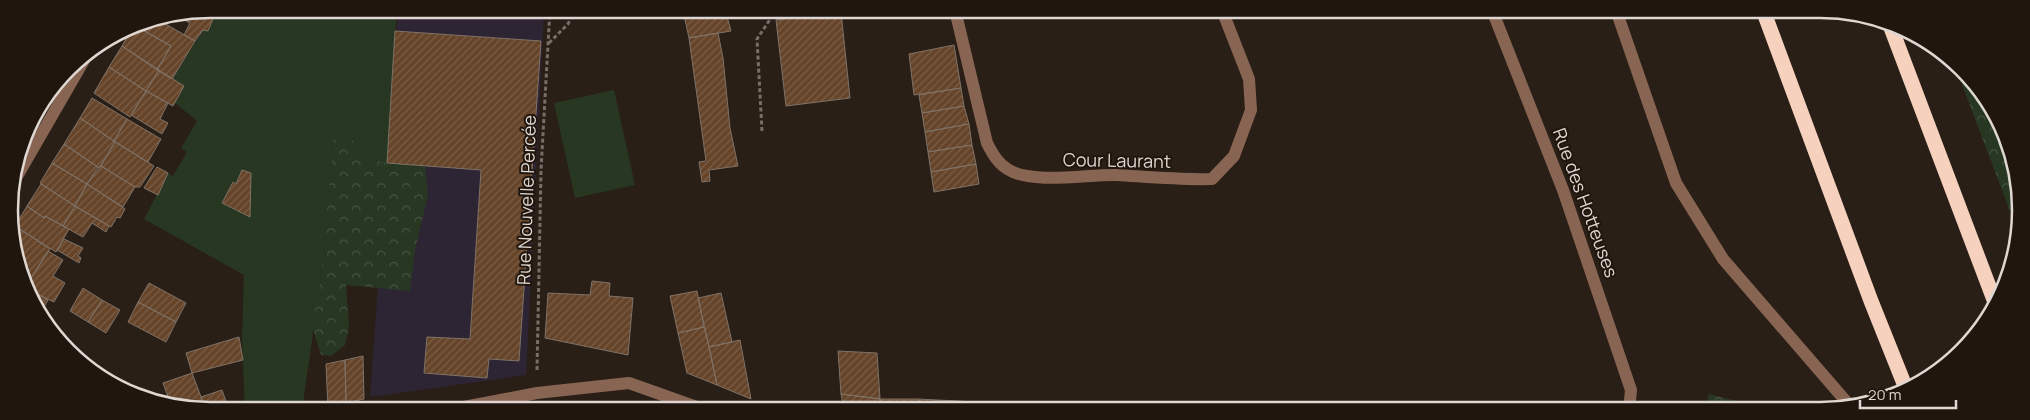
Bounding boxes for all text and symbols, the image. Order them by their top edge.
street label: Rue Nouvelle Percée [511,114,541,285]
street label: Rue des Hotteuses [1548,125,1624,281]
street label: Cour Laurant [1063,147,1171,173]
scale bar [1860,378,1956,410]
text: 20 m [1868,384,1901,405]

